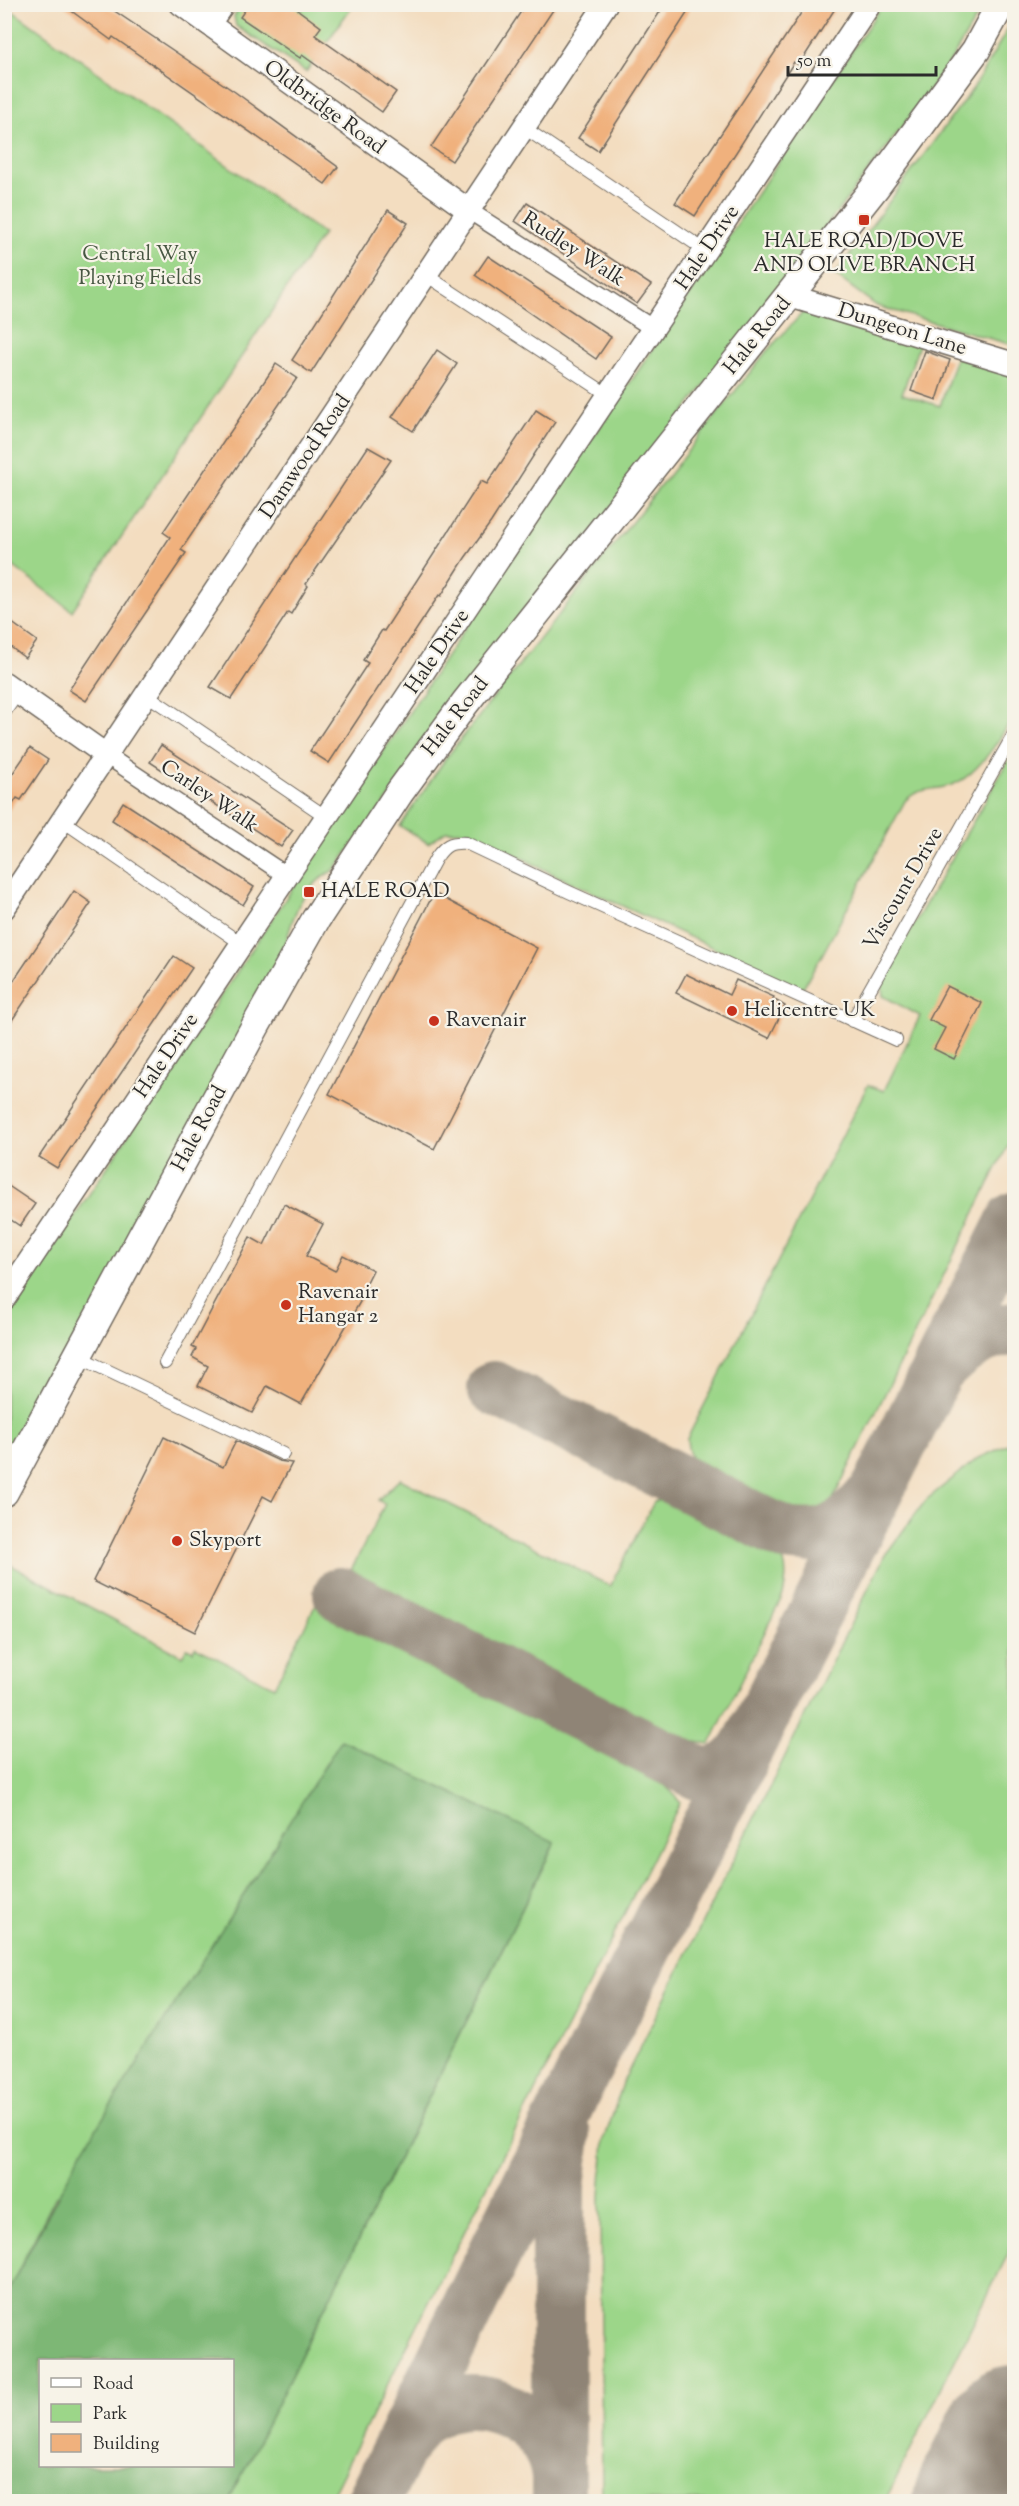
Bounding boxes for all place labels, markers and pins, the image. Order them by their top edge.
marker: HALE ROAD/DOVE AND OLIVE BRANCH [857,213,871,227]
place label: HALE ROAD/DOVE AND OLIVE BRANCH [753,227,975,281]
place label: HALE ROAD [321,877,450,907]
marker: HALE ROAD [302,885,316,899]
place label: Helicentre UK [744,996,875,1026]
marker: Helicentre UK [725,1004,739,1018]
place label: Ravenair [446,1006,527,1036]
marker: Ravenair [427,1014,441,1028]
place label: Ravenair Hangar 2 [298,1278,379,1332]
marker: Ravenair Hangar 2 [279,1298,293,1312]
place label: Skyport [189,1526,261,1556]
marker: Skyport [170,1534,184,1548]

